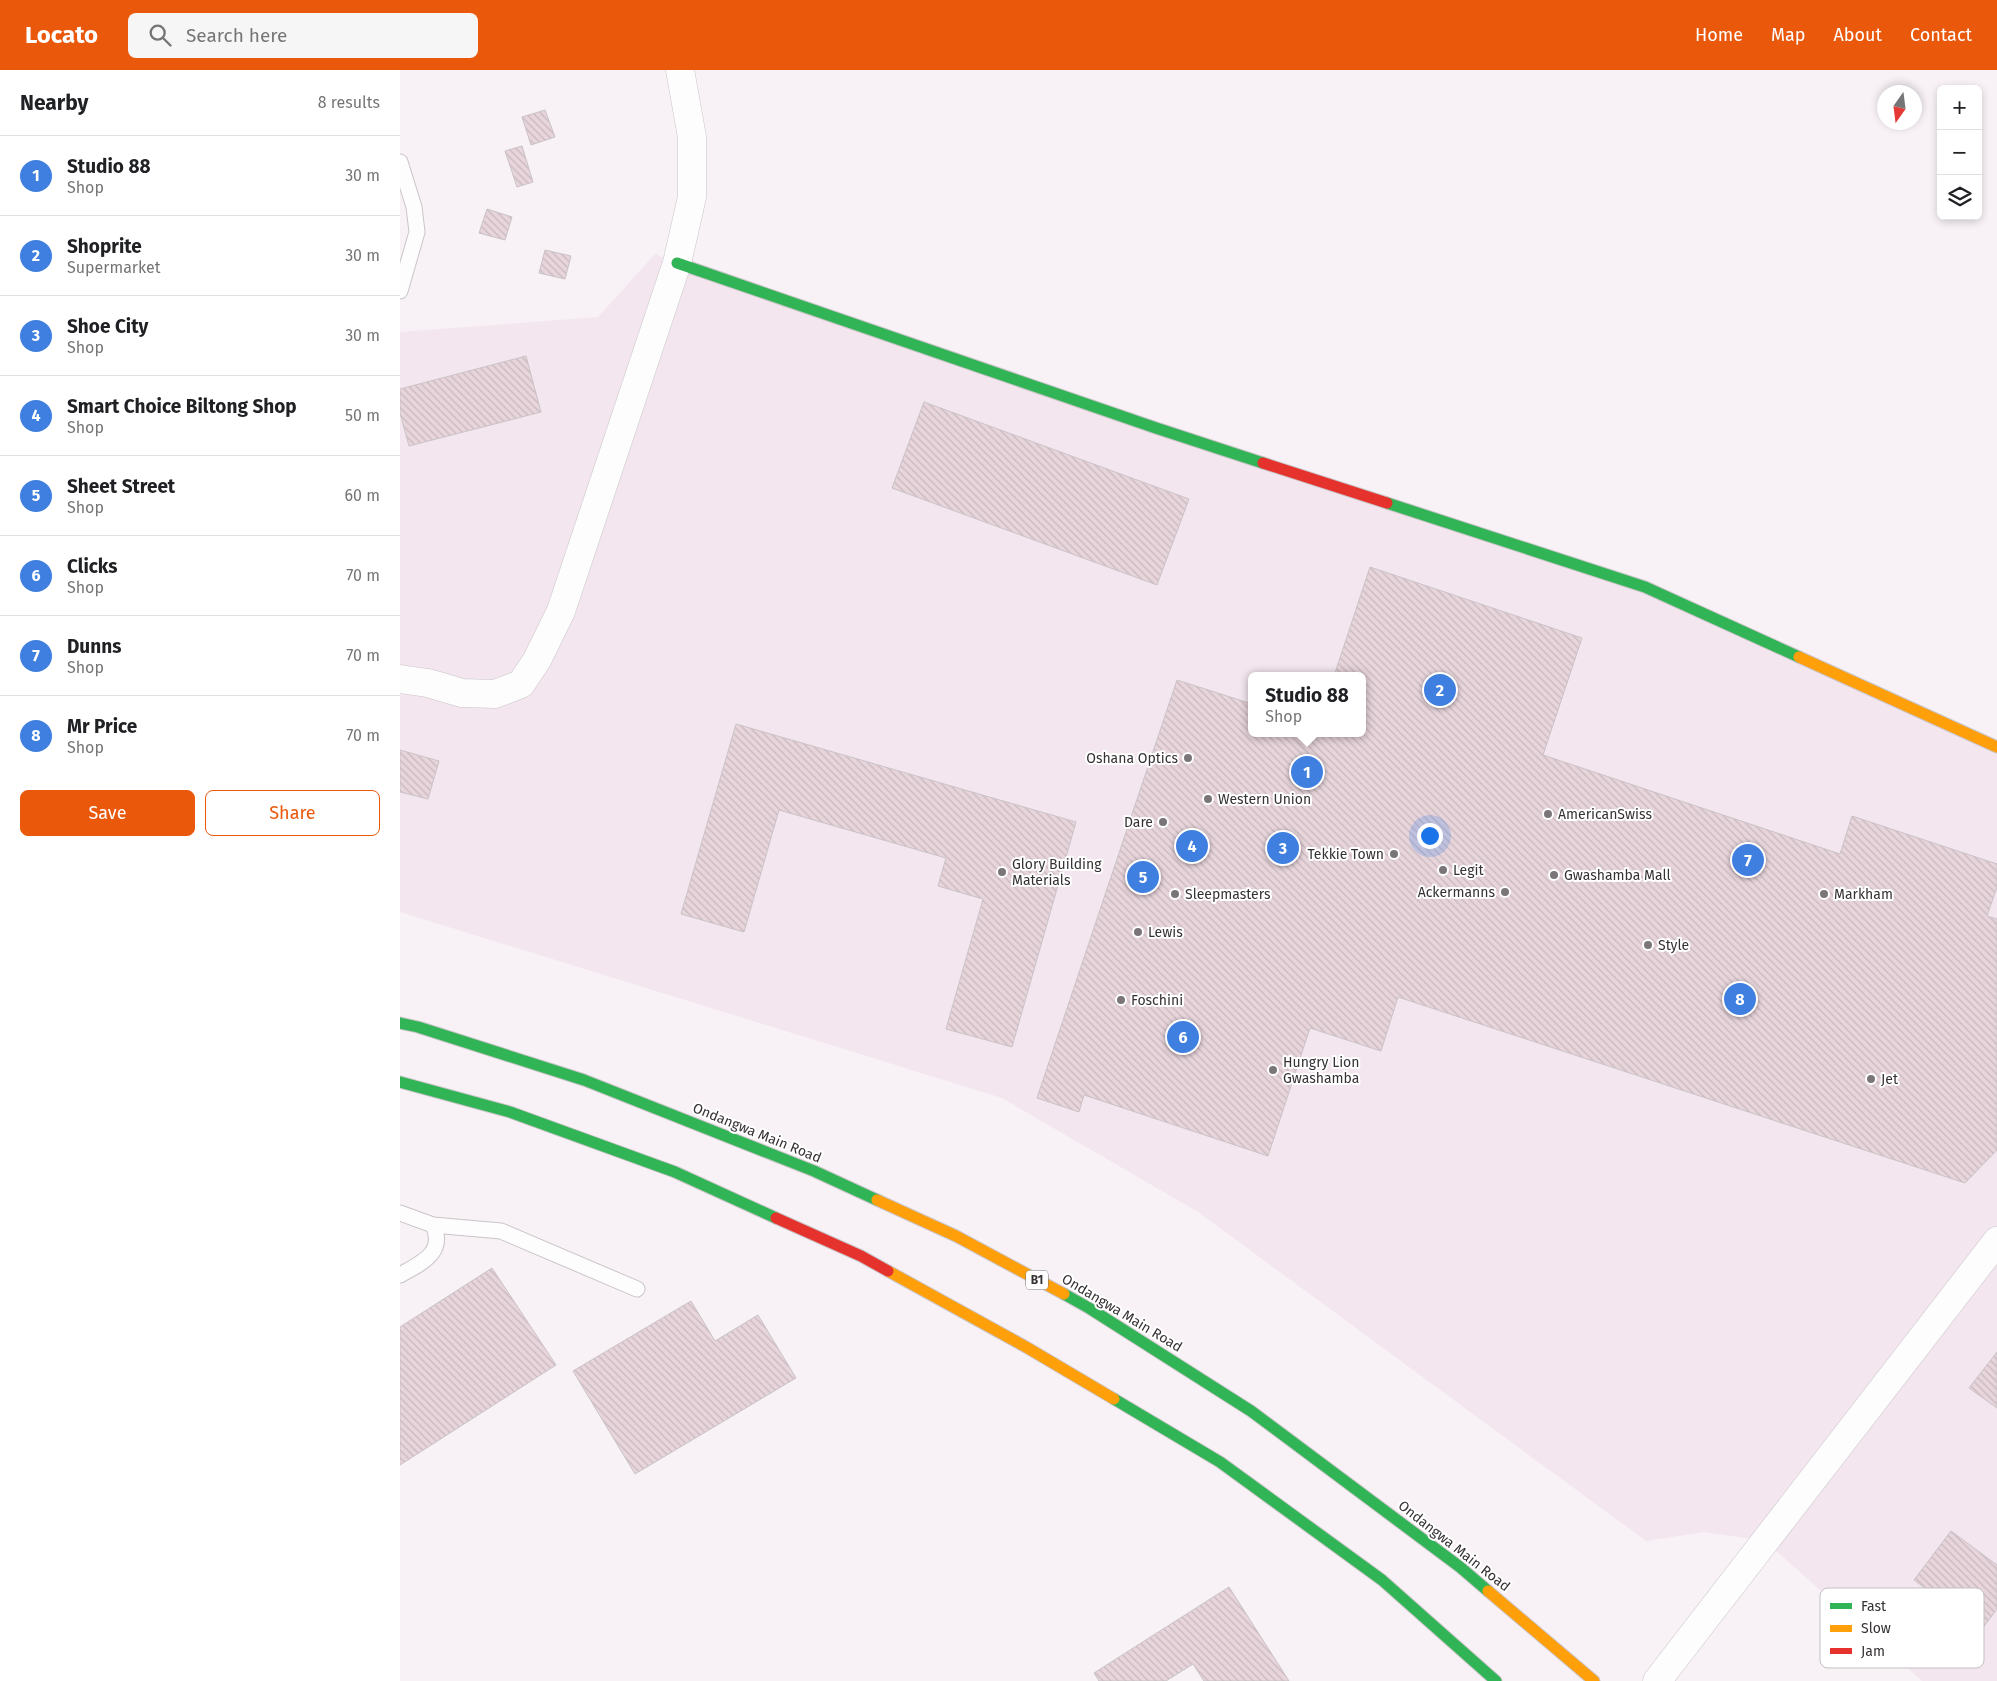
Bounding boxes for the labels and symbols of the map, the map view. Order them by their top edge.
north arrow [1877,85,1922,130]
pin: 2 [1424,671,1456,709]
place label: Oshana Optics [1086,750,1178,767]
marker: Oshana Optics [1182,752,1194,764]
pin: 1 [1291,753,1323,791]
place label: Western Union [1218,791,1311,808]
marker: Western Union [1202,793,1214,805]
place label: AmericanSwiss [1558,806,1652,823]
marker: AmericanSwiss [1542,808,1554,820]
place label: Dare [1124,814,1153,831]
marker: Dare [1157,816,1169,828]
your location [1417,823,1443,849]
pin: 4 [1176,827,1208,865]
pin: 3 [1267,829,1299,867]
pin: 7 [1732,841,1764,879]
place label: Tekkie Town [1307,846,1384,863]
marker: Tekkie Town [1388,848,1400,860]
place label: Glory Building Materials [1012,856,1102,889]
pin: 5 [1127,858,1159,896]
place label: Legit [1453,862,1484,879]
marker: Legit [1437,864,1449,876]
marker: Glory Building Materials [996,866,1008,878]
place label: Gwashamba Mall [1564,867,1671,884]
marker: Gwashamba Mall [1548,869,1560,881]
place label: Ackermanns [1418,884,1495,901]
place label: Sleepmasters [1185,886,1271,903]
marker: Ackermanns [1499,886,1511,898]
place label: Markham [1834,886,1893,903]
marker: Sleepmasters [1169,888,1181,900]
marker: Markham [1818,888,1830,900]
place label: Lewis [1148,924,1183,941]
marker: Lewis [1132,926,1144,938]
place label: Style [1658,937,1689,954]
marker: Style [1642,939,1654,951]
pin: 8 [1724,980,1756,1018]
place label: Foschini [1131,992,1183,1009]
marker: Foschini [1115,994,1127,1006]
pin: 6 [1167,1018,1199,1056]
place label: Hungry Lion Gwashamba [1283,1054,1359,1087]
marker: Hungry Lion Gwashamba [1267,1064,1279,1076]
place label: Jet [1881,1071,1899,1088]
marker: Jet [1865,1073,1877,1085]
street label: Ondangwa Main Road [690,1099,824,1167]
road number: B1 [1026,1270,1048,1290]
street label: Ondangwa Main Road [1059,1270,1185,1356]
street label: Ondangwa Main Road [1395,1497,1513,1595]
legend [1820,1588,1984,1668]
text: Fast [1861,1598,1887,1615]
text: Slow [1861,1620,1891,1637]
text: Jam [1861,1643,1885,1660]

